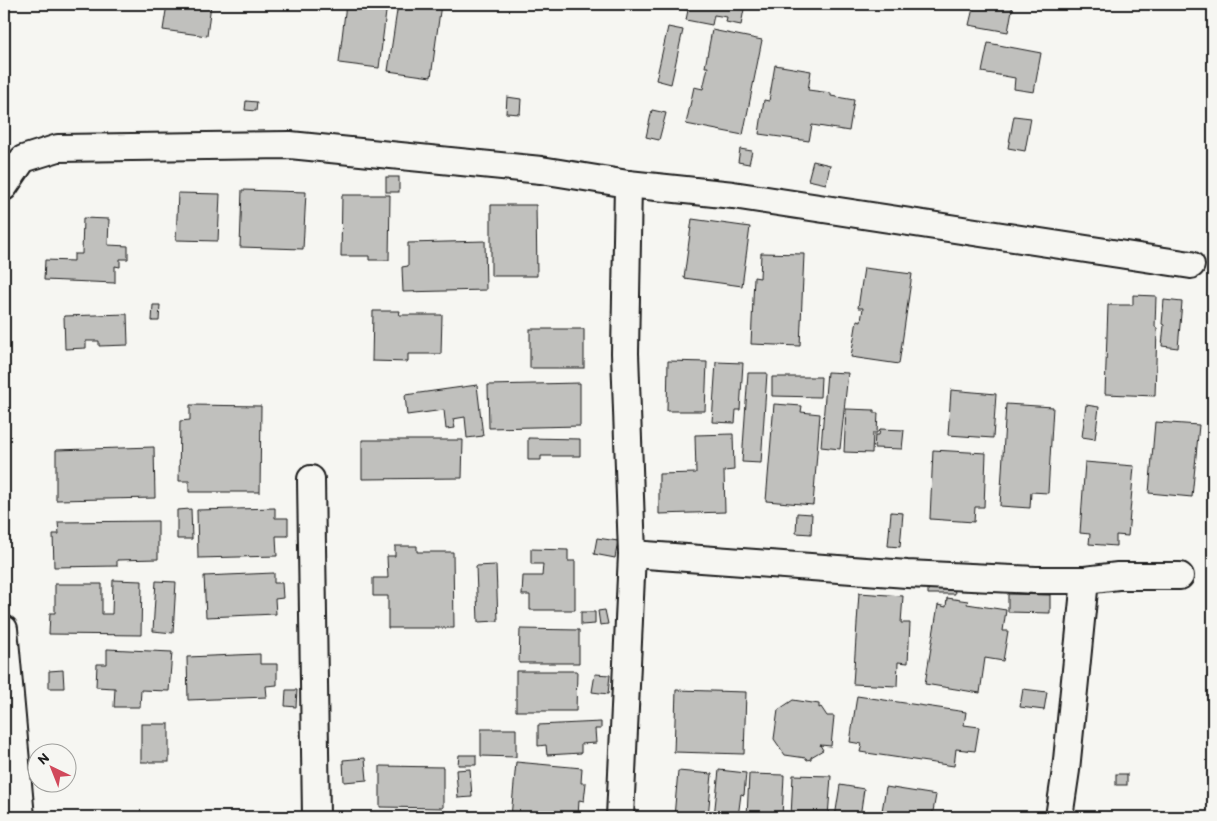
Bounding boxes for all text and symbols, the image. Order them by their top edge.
north arrow [28,744,78,794]
text: N [34,749,53,768]

